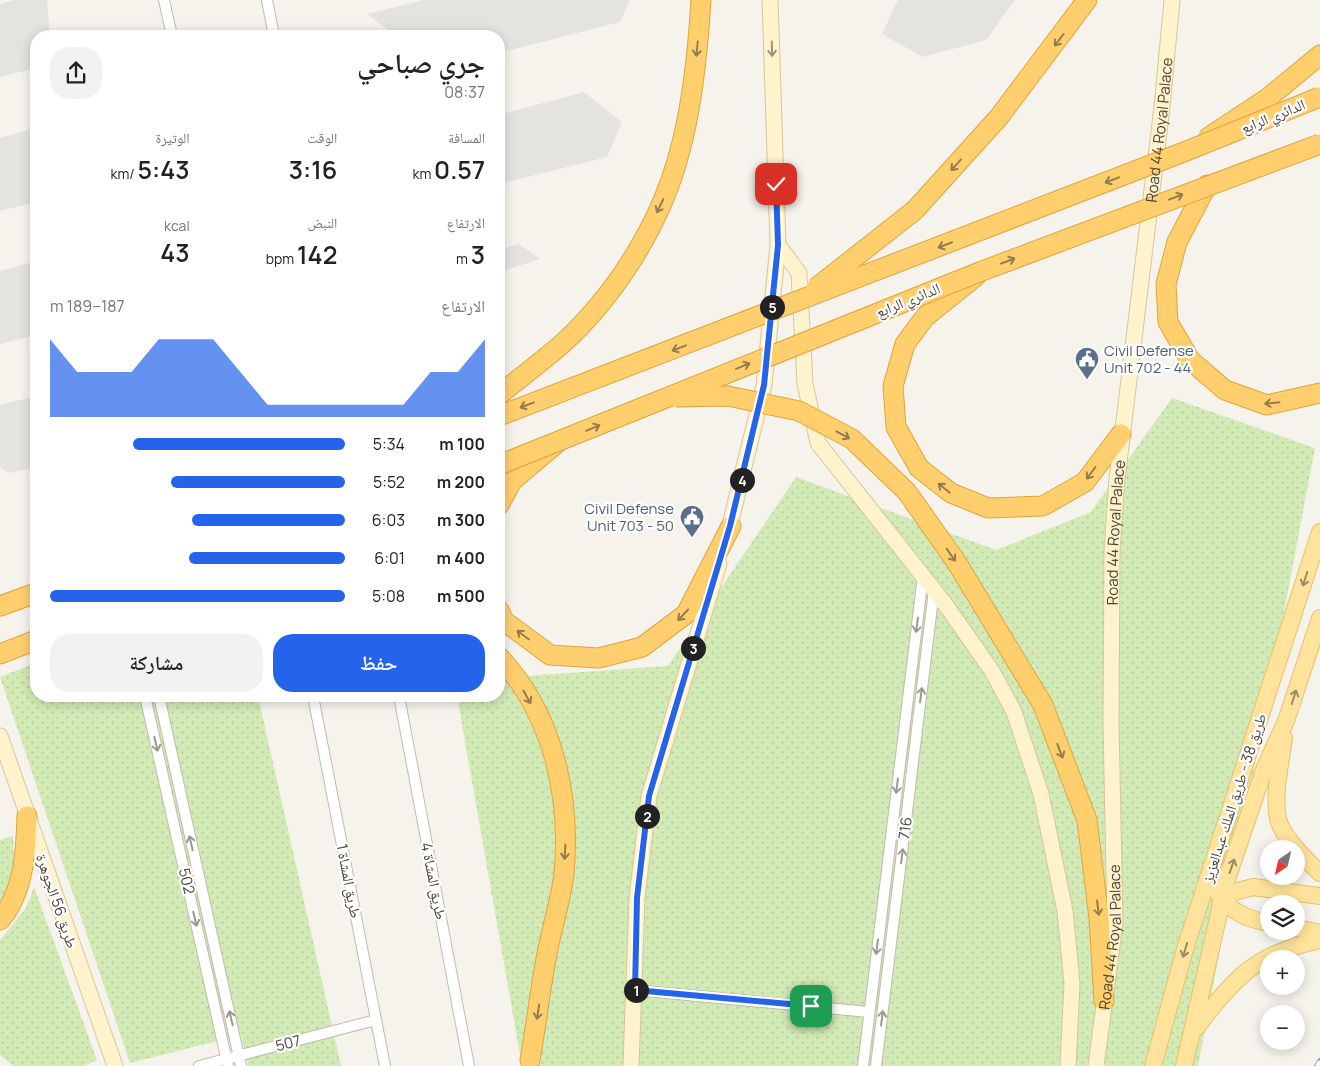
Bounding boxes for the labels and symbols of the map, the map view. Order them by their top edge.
one-way arrow [1053,33,1064,46]
one-way arrow [692,40,702,56]
one-way arrow [767,40,776,56]
street label: Road 44 Royal Palace [1140,56,1177,204]
street label: الدائري الرابع [1238,94,1309,140]
one-way arrow [950,159,962,172]
pin [755,163,797,205]
one-way arrow [1105,176,1121,185]
one-way arrow [1168,192,1183,201]
one-way arrow [655,198,664,213]
one-way arrow [937,241,953,250]
one-way arrow [1000,256,1015,265]
street label: الدائري الرابع [873,278,944,324]
pin: 5 [760,294,784,320]
place label: Civil Defense Unit 702 - 44 [1104,340,1194,378]
one-way arrow [671,344,686,353]
public building icon: Civil Defense Unit 702 - 44 [1074,346,1100,380]
one-way arrow [735,360,750,370]
one-way arrow [1265,398,1281,407]
one-way arrow [520,401,535,411]
one-way arrow [585,422,600,432]
one-way arrow [835,430,850,440]
street label: Road 44 Royal Palace [1101,458,1130,605]
one-way arrow [1086,466,1097,479]
pin: 4 [730,468,754,492]
one-way arrow [938,482,951,493]
place label: Civil Defense Unit 703 - 50 [584,498,674,536]
public building icon: Civil Defense Unit 703 - 50 [679,504,705,538]
one-way arrow [946,547,956,561]
one-way arrow [1299,570,1309,586]
one-way arrow [677,609,689,621]
one-way arrow [912,616,922,632]
one-way arrow [516,630,530,640]
pin: 3 [680,636,706,660]
one-way arrow [916,687,926,703]
one-way arrow [522,689,532,704]
one-way arrow [1290,689,1299,705]
street label: طريق 38 - طريق الملك عبدالعزيز [1196,711,1271,886]
one-way arrow [152,735,161,751]
one-way arrow [1056,743,1066,758]
one-way arrow [892,778,902,794]
pin: 2 [634,804,660,828]
street label: 716 [893,815,917,841]
one-way arrow [186,835,196,851]
north arrow [1260,840,1305,885]
street label: طريق المشاة 4 [416,841,452,922]
street label: طريق المشاة 1 [331,842,367,920]
one-way arrow [560,844,569,860]
one-way arrow [897,849,907,865]
street label: طريق 56 الجوهرة [31,851,83,951]
one-way arrow [1228,858,1237,874]
street label: Road 44 Royal Palace [1093,864,1126,1011]
street label: 502 [174,866,200,896]
one-way arrow [1093,900,1103,916]
one-way arrow [191,911,200,927]
one-way arrow [872,939,882,955]
one-way arrow [1180,941,1190,957]
pin: 1 [624,978,648,1002]
pin [790,985,832,1027]
one-way arrow [532,1003,542,1019]
one-way arrow [877,1010,887,1026]
one-way arrow [225,1011,235,1027]
street label: 507 [273,1030,303,1056]

